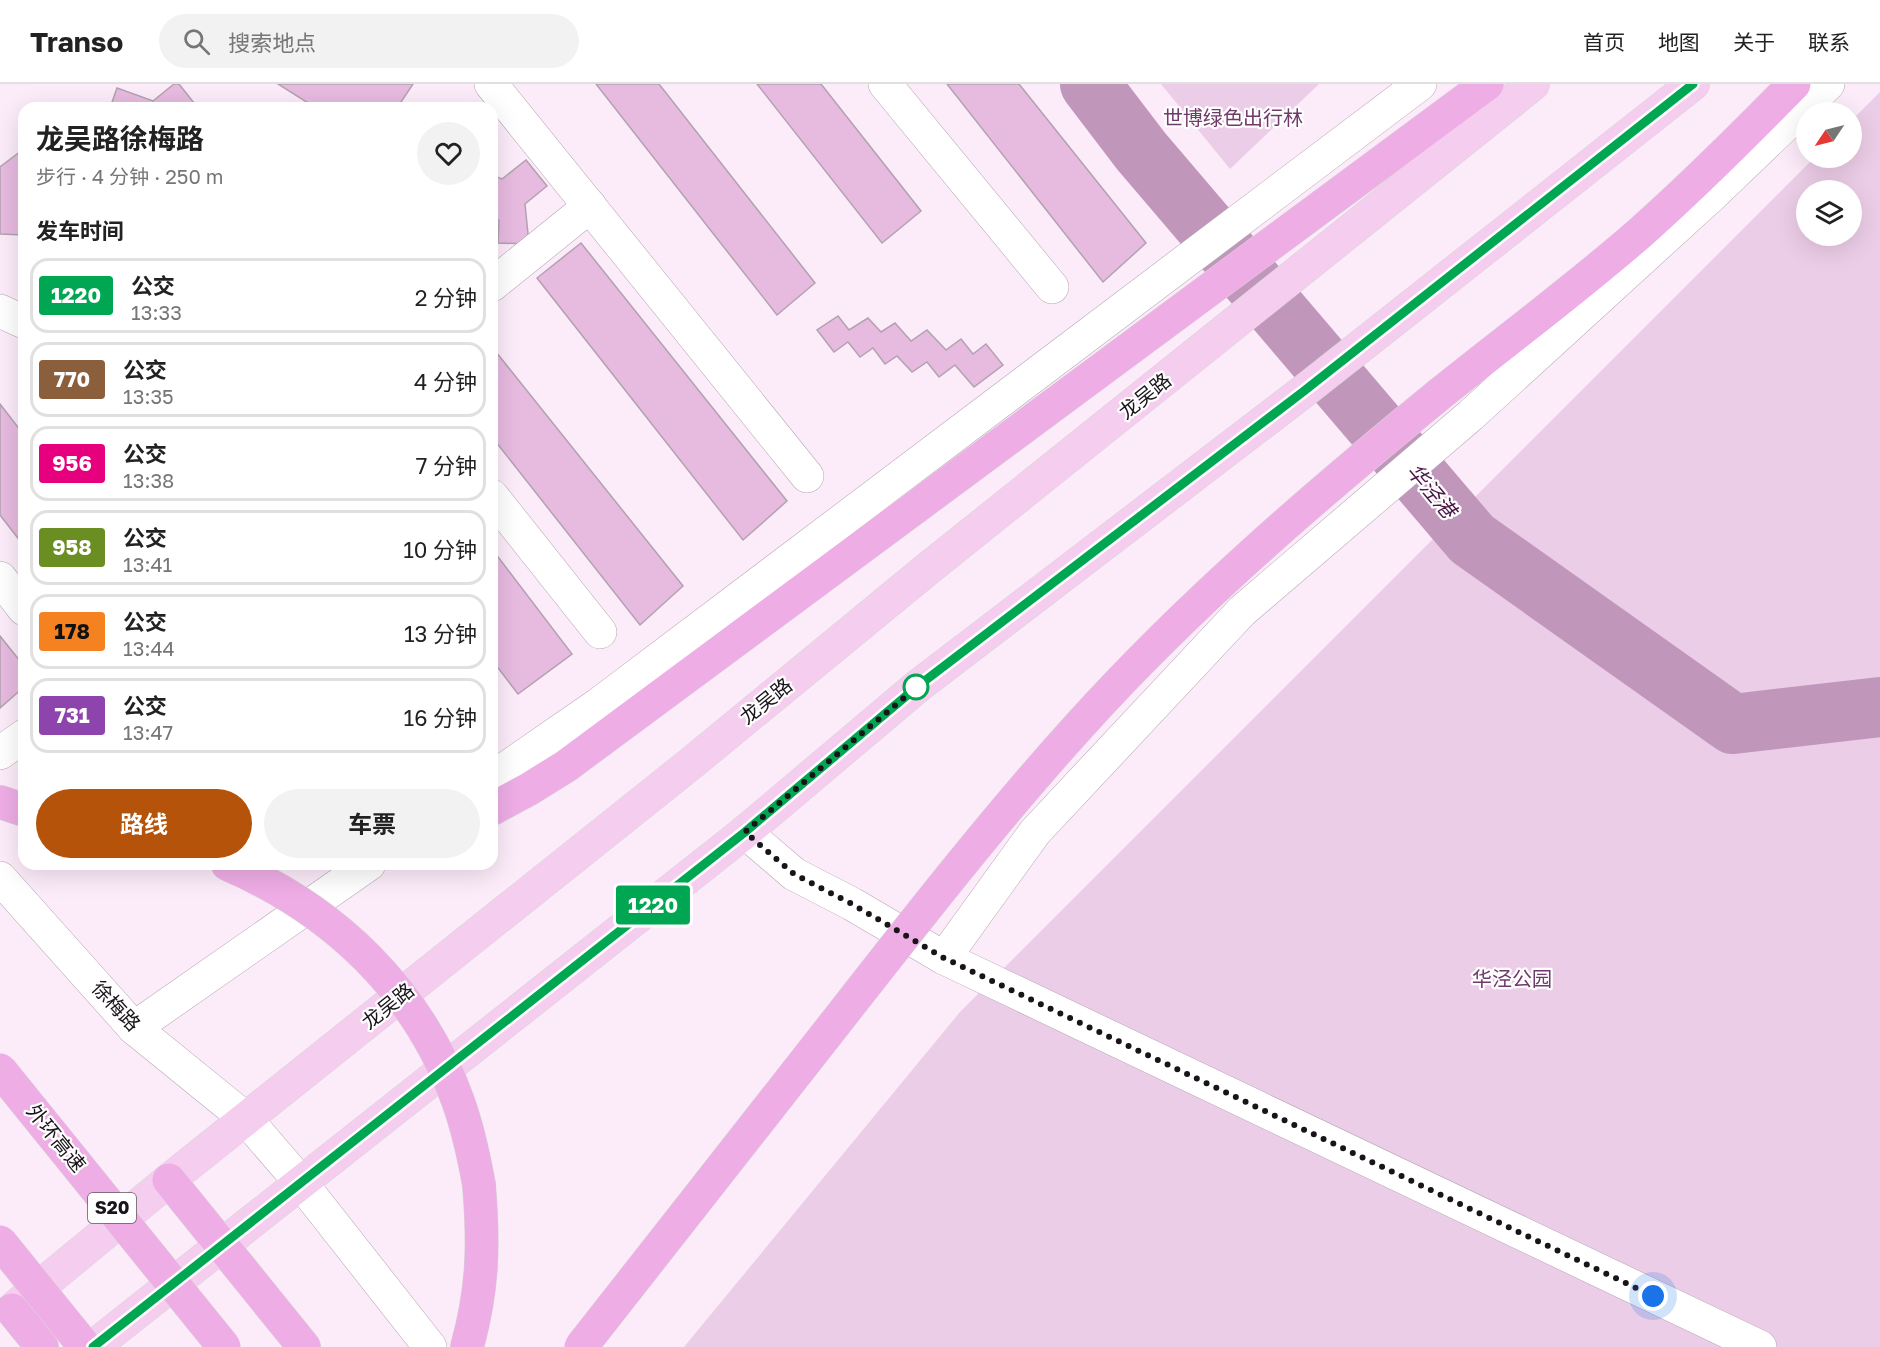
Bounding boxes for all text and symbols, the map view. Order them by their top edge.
search box [159,14,579,68]
text: Transo [30,25,123,58]
icon: search [180,25,213,58]
text: 搜索地点 [228,29,316,56]
text: 首页 [1583,29,1625,55]
text: 地图 [1658,29,1700,55]
text: 关于 [1733,29,1775,55]
text: 联系 [1808,29,1850,55]
north arrow [1796,102,1862,168]
map controls [1796,102,1862,246]
park label: 世博绿色出行林 [1163,105,1303,129]
text: 龙吴路徐梅路 [36,122,204,155]
button: heart [417,122,480,185]
text: 步行 · 4 分钟 · 250 m [36,164,224,188]
button: layers [1796,180,1862,246]
text: 发车时间 [36,217,124,244]
text: 公交 [131,272,175,299]
text: 1220 [51,282,101,308]
text: 2 分钟 [415,284,477,311]
text: 13:33 [131,300,182,324]
text: 公交 [123,356,167,383]
text: 770 [54,366,90,392]
street label: 龙吴路 [1114,367,1175,423]
text: 4 分钟 [414,368,477,395]
text: 13:35 [123,384,174,408]
text: 公交 [123,440,167,467]
text: 956 [52,450,92,476]
text: 7 分钟 [416,452,477,479]
water label: 华泾港 [1402,458,1464,525]
text: 13:38 [123,468,174,492]
text: 公交 [123,524,167,551]
text: 958 [52,534,92,560]
text: 10 分钟 [403,536,477,563]
text: 13:41 [123,552,172,576]
text: 公交 [123,608,167,635]
text: 178 [54,618,90,644]
text: 13 分钟 [404,620,477,647]
text: 13:44 [123,636,175,660]
street label: 龙吴路 [735,672,796,728]
unlabelled marker [903,674,929,700]
text: 公交 [123,692,167,719]
text: 731 [54,702,90,728]
text: 16 分钟 [404,704,477,731]
text: 13:47 [123,720,173,744]
button: 路线 [36,789,252,858]
button: 车票 [264,789,480,858]
line badge: 1220 [611,886,695,924]
text: 1220 [628,892,678,918]
park label: 华泾公园 [1472,966,1552,990]
street label: 徐梅路 [87,975,146,1035]
street label: 龙吴路 [357,977,418,1033]
street label: 外环高速 [22,1099,91,1176]
road number: S20 [88,1193,136,1223]
your location [1638,1281,1668,1311]

